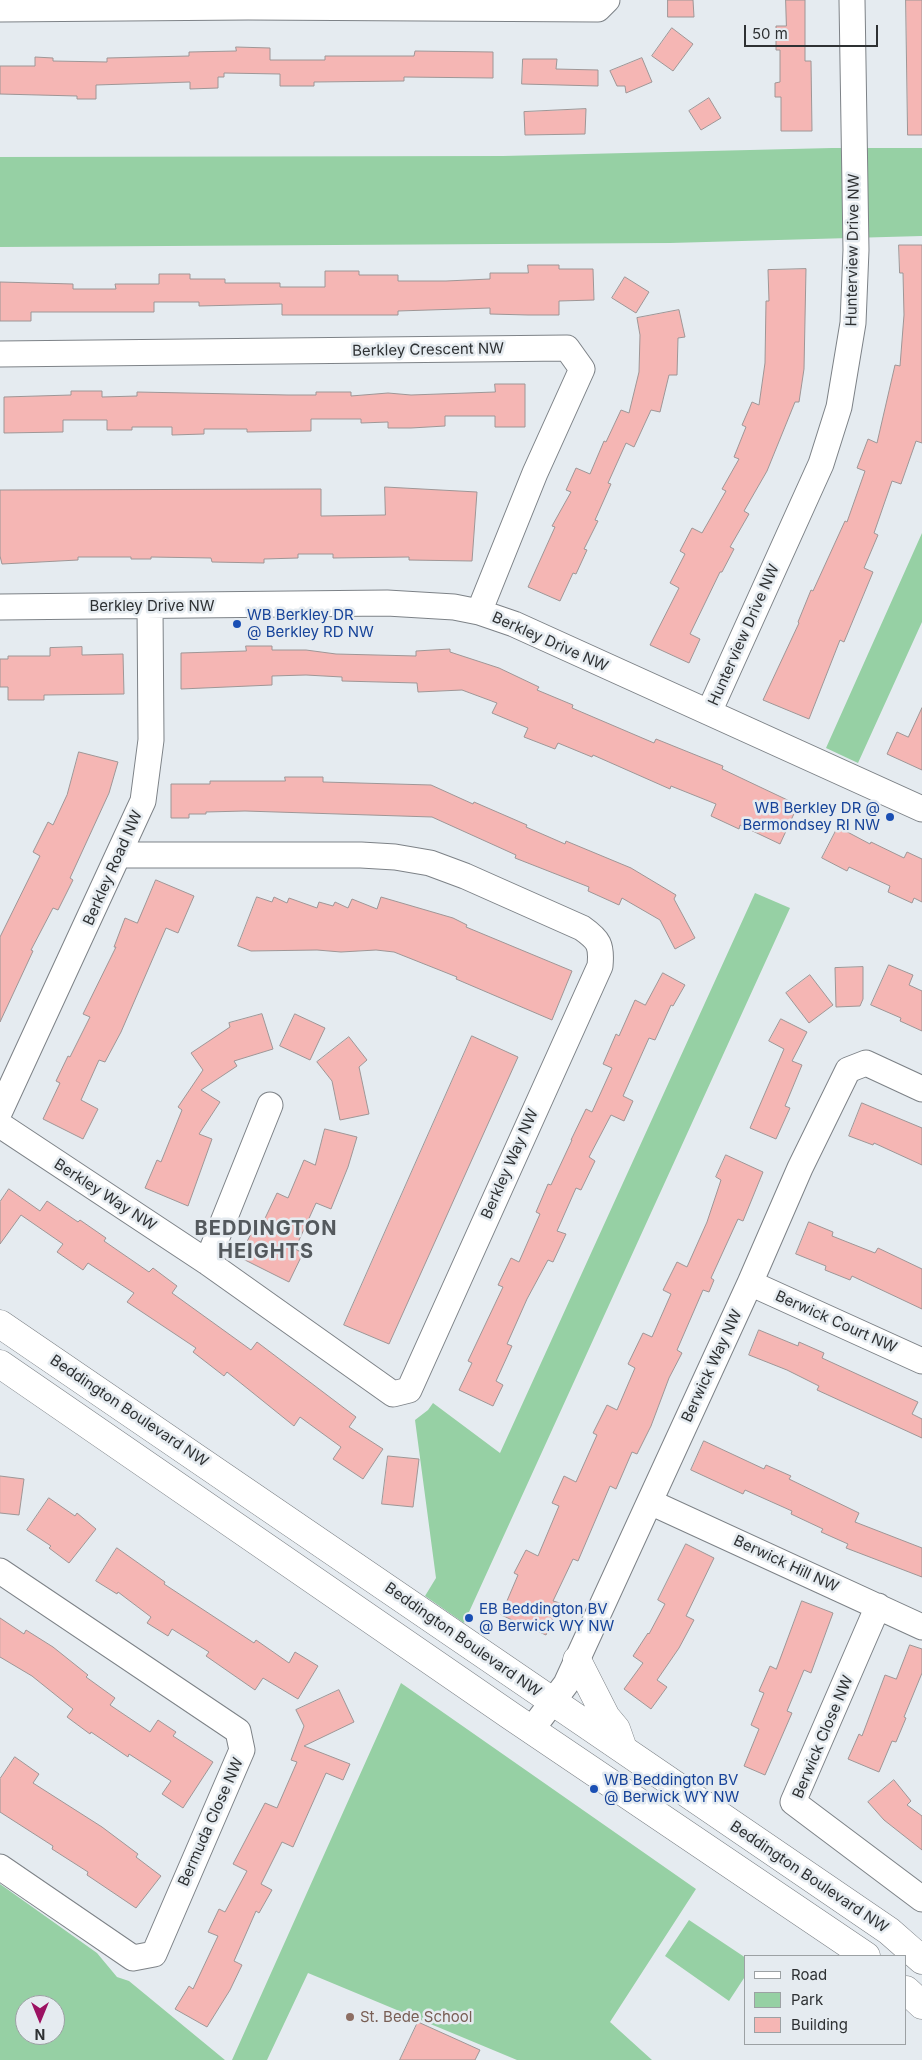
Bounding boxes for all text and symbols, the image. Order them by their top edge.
scale bar [747,15,881,47]
text: 50 m [752,24,788,43]
street label: Hunterview Drive NW [843,173,863,327]
street label: Berkley Crescent NW [352,340,504,360]
street label: Hunterview Drive NW [705,562,783,708]
street label: Berkley Drive NW [90,597,214,615]
place label: WB Berkley DR @ Berkley RD NW [247,606,374,641]
street label: Berkley Drive NW [489,608,611,676]
marker: WB Berkley DR @ Berkley RD NW [231,618,243,630]
place label: WB Berkley DR @ Bermondsey RI NW [742,799,880,834]
street label: Berkley Road NW [80,808,146,928]
marker: WB Berkley DR @ Bermondsey RI NW [884,811,896,823]
street label: Berkley Way NW [478,1106,542,1222]
street label: Berkley Way NW [50,1155,160,1235]
district label: BEDDINGTON HEIGHTS [193,1217,339,1264]
street label: Berwick Court NW [772,1287,900,1357]
street label: Berwick Way NW [678,1307,746,1425]
street label: Beddington Boulevard NW [47,1351,211,1471]
street label: Berwick Hill NW [731,1532,841,1596]
street label: Beddington Boulevard NW [381,1579,545,1701]
place label: EB Beddington BV @ Berwick WY NW [479,1600,614,1635]
marker: EB Beddington BV @ Berwick WY NW [463,1612,475,1624]
street label: Berwick Close NW [789,1673,857,1801]
street label: Bermuda Close NW [175,1755,247,1889]
place label: WB Beddington BV @ Berwick WY NW [604,1771,739,1806]
marker: WB Beddington BV @ Berwick WY NW [588,1783,600,1795]
street label: Beddington Boulevard NW [727,1817,891,1937]
legend [744,1955,907,2045]
text: Road [791,1965,827,1984]
text: Park [791,1990,823,2009]
north arrow [15,1995,65,2045]
place label: St. Bede School [360,2008,472,2026]
marker: St. Bede School [344,2011,356,2023]
text: Building [791,2015,848,2034]
text: N [35,2026,45,2043]

